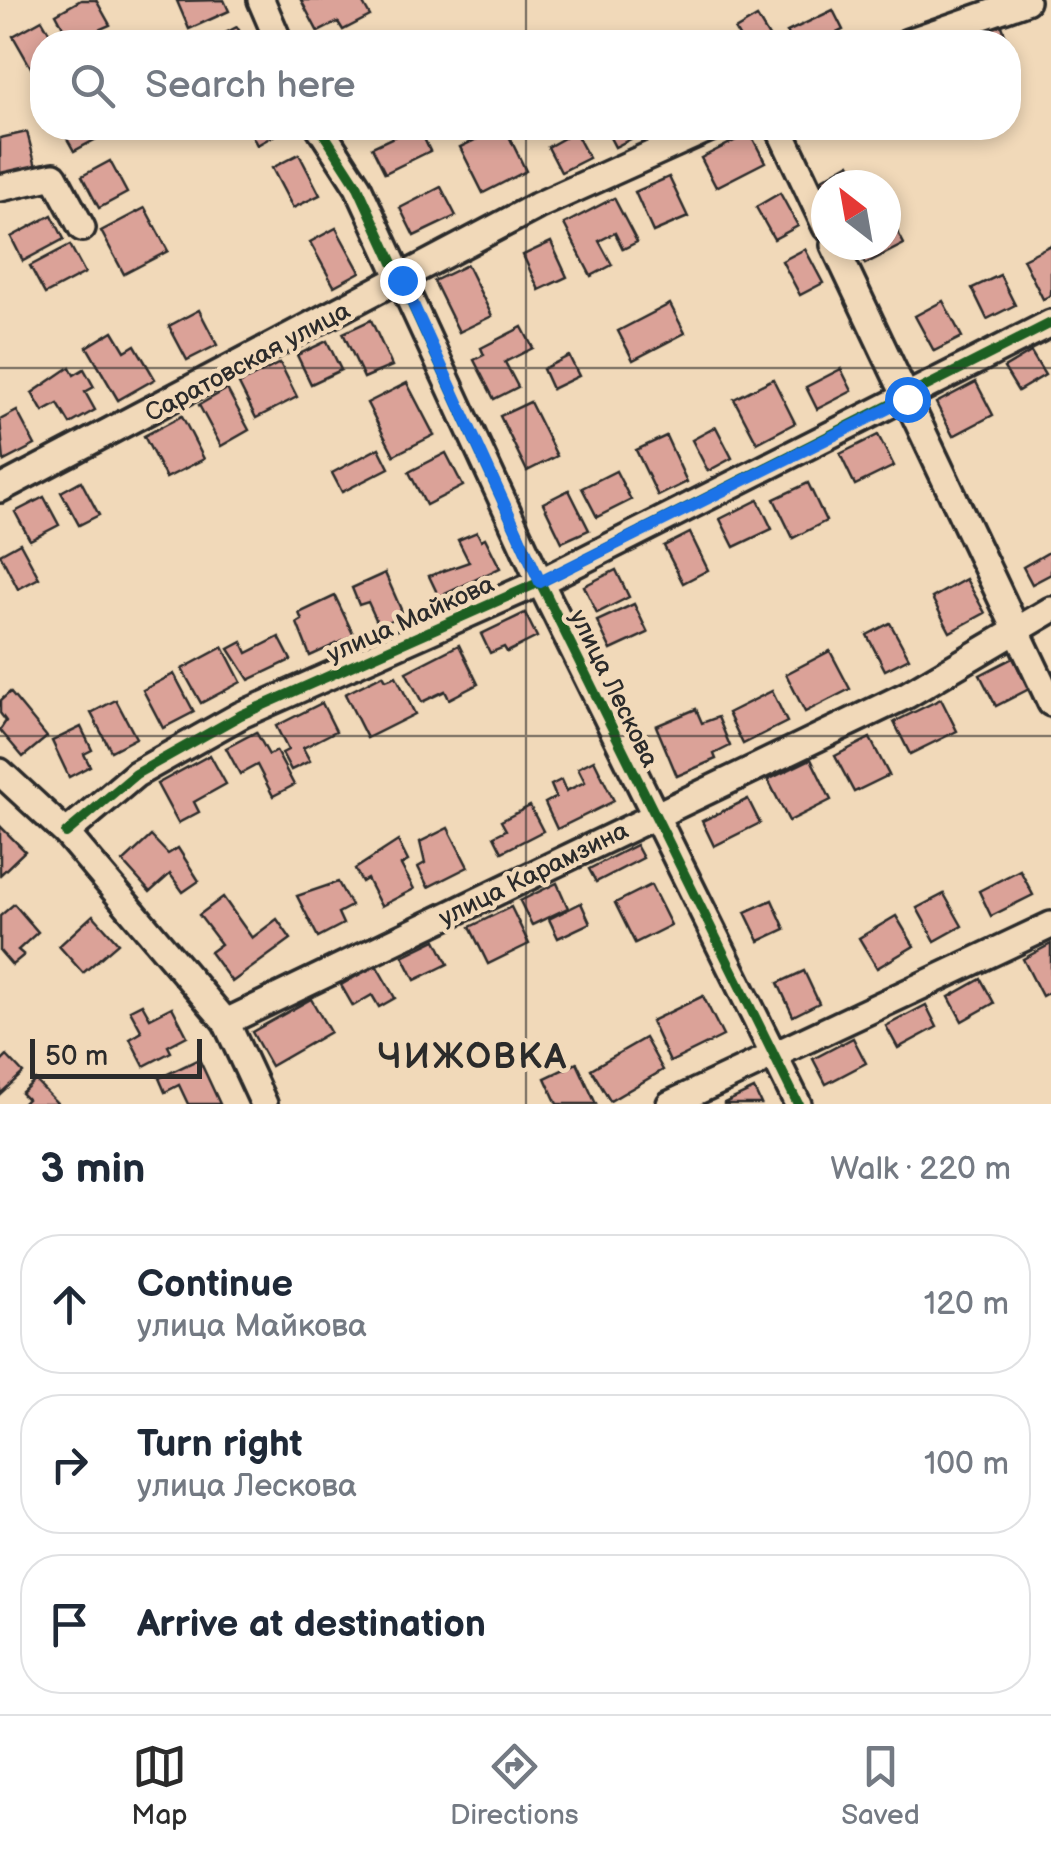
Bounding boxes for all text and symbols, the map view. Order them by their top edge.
search box [30,30,1021,140]
icon: search [65,58,120,113]
text: Search here [145,63,356,108]
north arrow [811,170,901,260]
route end [380,258,426,304]
street label: Саратовская улица [140,295,356,429]
route start [885,377,931,423]
street label: улица Майкова [322,569,499,670]
street label: улица Лескова [562,605,665,773]
street label: улица Карамзина [434,815,634,934]
scale bar [30,1034,202,1078]
district label: ЧИЖОВКА [377,1036,569,1079]
text: 50 m [45,1040,108,1073]
text: 3 min [40,1144,145,1195]
text: Walk · 220 m [830,1150,1011,1189]
text: Continue [137,1262,293,1307]
icon: ahead [42,1277,97,1332]
text: 120 m [924,1285,1009,1324]
text: улица Майкова [137,1307,367,1346]
text: Turn right [137,1422,302,1467]
icon: right [42,1437,97,1492]
text: 100 m [924,1445,1009,1484]
text: улица Лескова [137,1467,357,1506]
icon: arrive [42,1597,97,1652]
text: Arrive at destination [137,1602,486,1647]
tab: Map [131,1739,188,1832]
tab: Directions [450,1739,579,1832]
tab: Saved [841,1739,920,1832]

